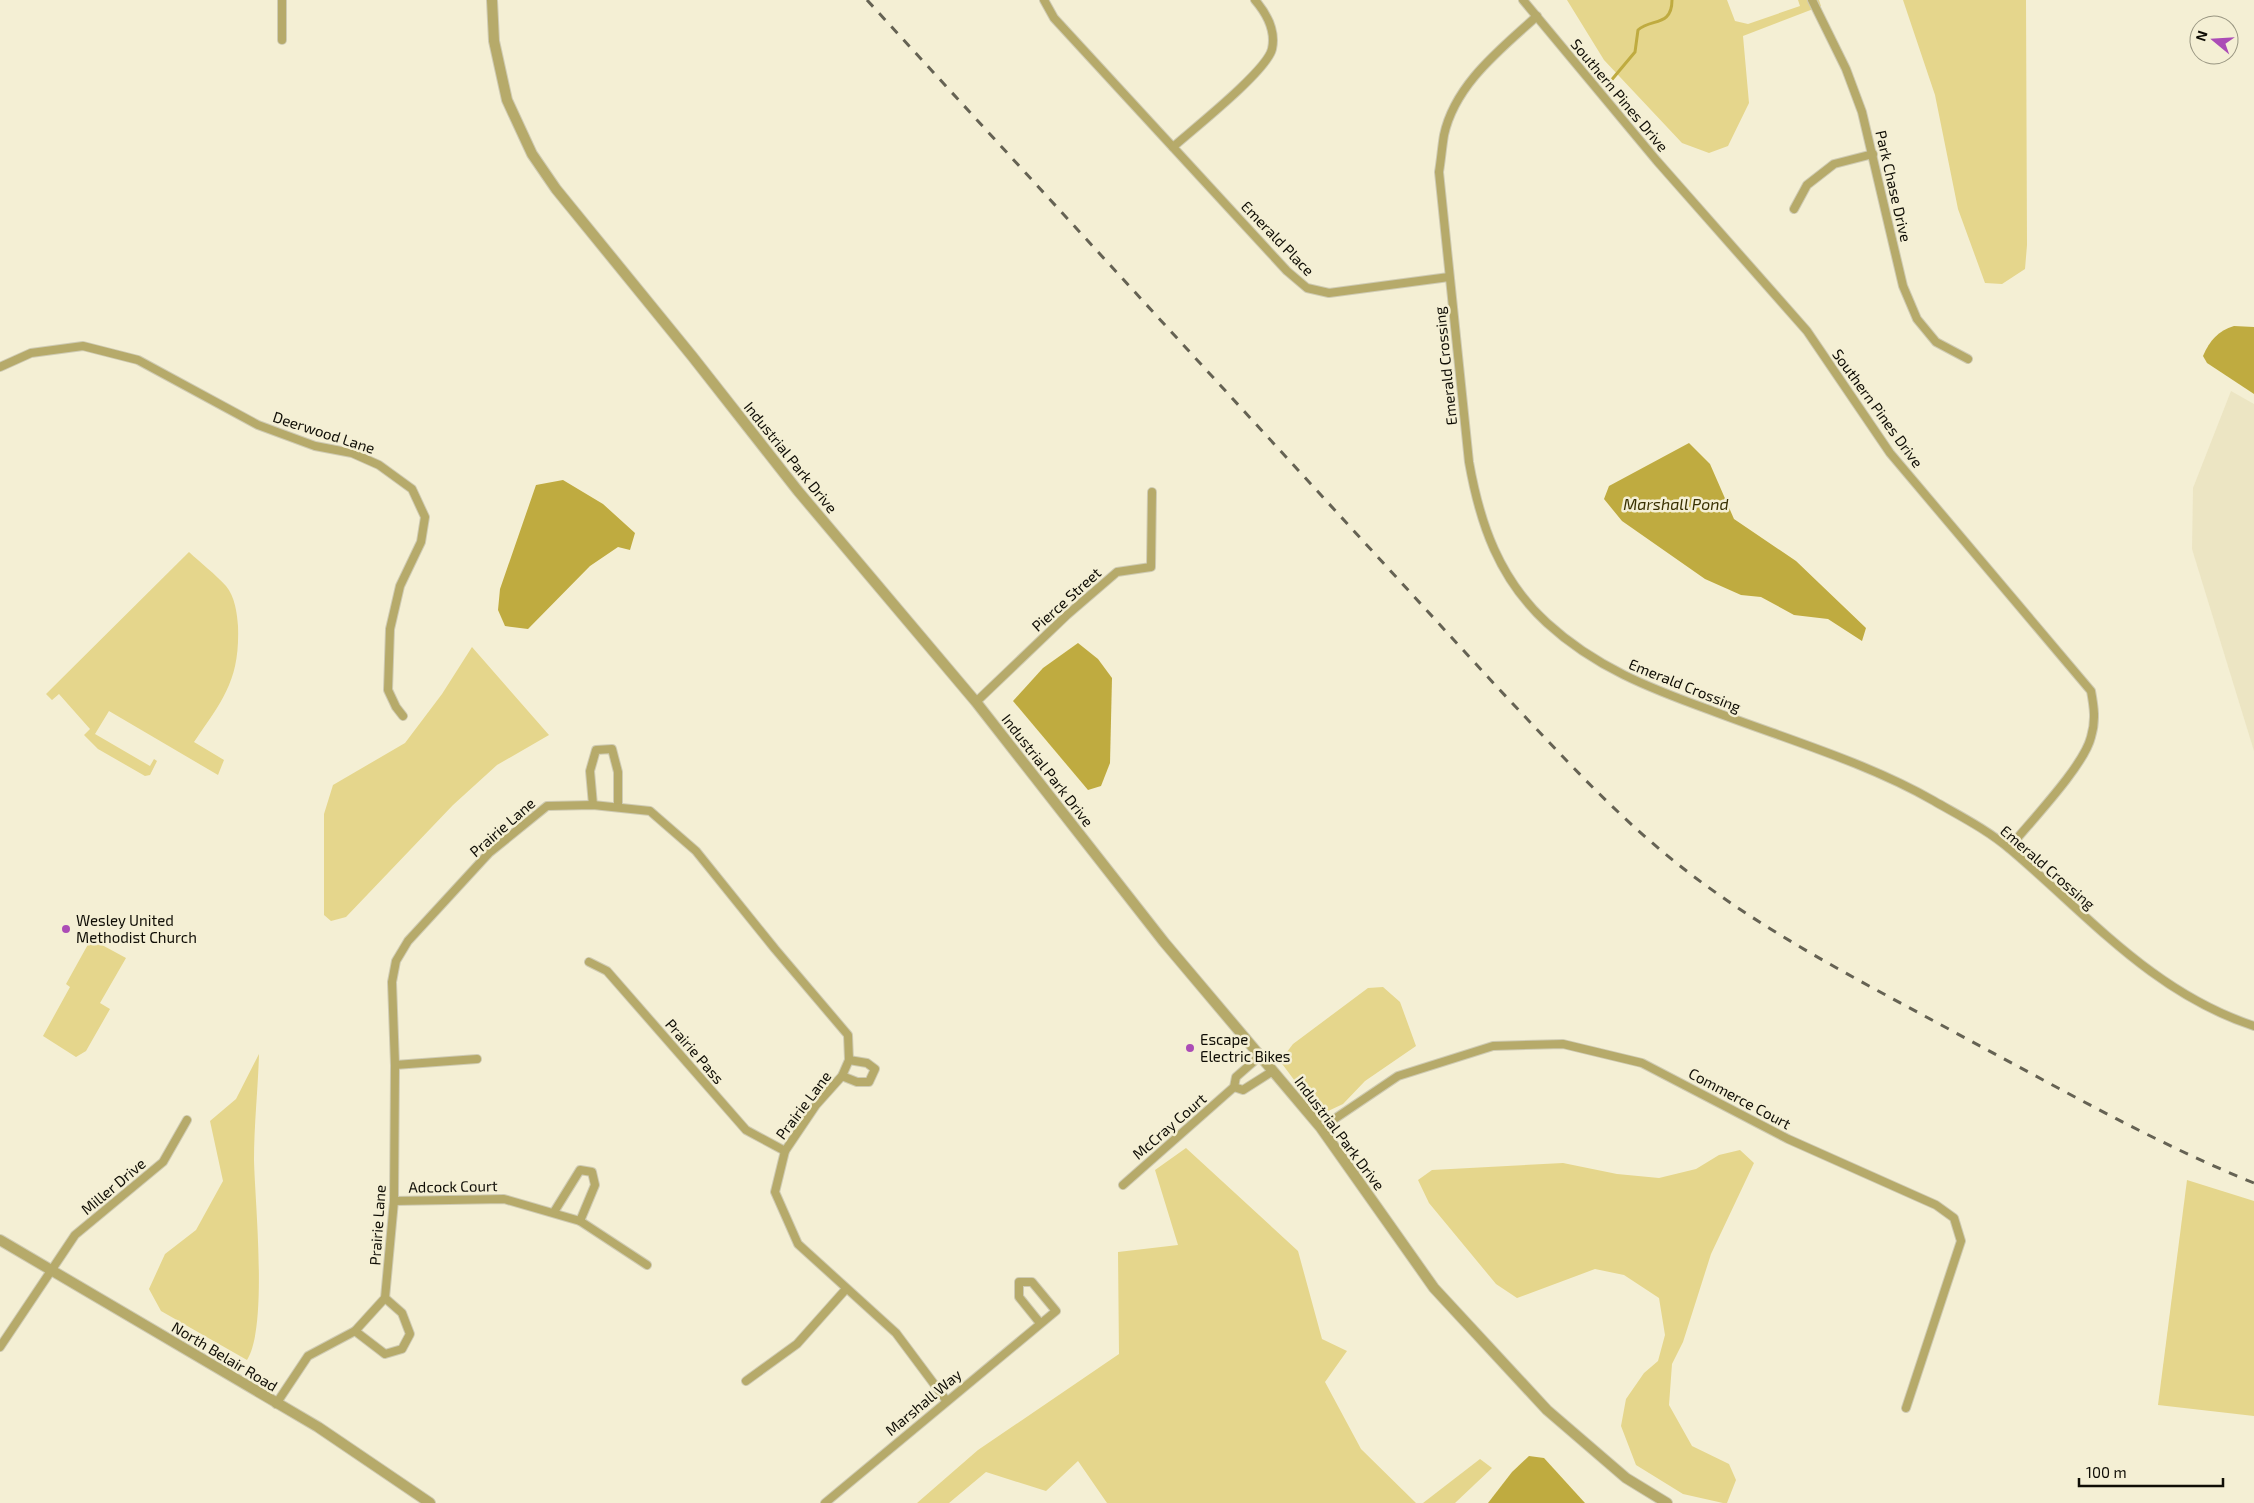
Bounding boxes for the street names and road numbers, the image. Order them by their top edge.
street label: Southern Pines Drive [1567,35,1673,155]
street label: Park Chase Drive [1872,128,1916,244]
street label: Emerald Place [1238,197,1318,279]
street label: Emerald Crossing [1430,305,1460,426]
street label: Southern Pines Drive [1829,345,1927,471]
street label: Industrial Park Drive [741,398,841,516]
street label: Deerwood Lane [271,407,377,457]
street label: Pierce Street [1028,563,1104,635]
street label: Emerald Crossing [1626,654,1744,716]
street label: Industrial Park Drive [998,710,1098,830]
street label: Prairie Lane [466,794,538,860]
street label: Emerald Crossing [1997,821,2099,913]
street label: Prairie Pass [662,1015,728,1087]
street label: Commerce Court [1686,1063,1794,1133]
street label: Prairie Lane [772,1067,834,1143]
street label: Industrial Park Drive [1291,1072,1389,1194]
street label: McCray Court [1129,1089,1210,1163]
street label: Miller Drive [77,1154,149,1218]
street label: Adcock Court [408,1176,498,1196]
street label: Prairie Lane [365,1184,389,1266]
street label: North Belair Road [169,1317,281,1395]
street label: Marshall Way [881,1365,965,1439]

